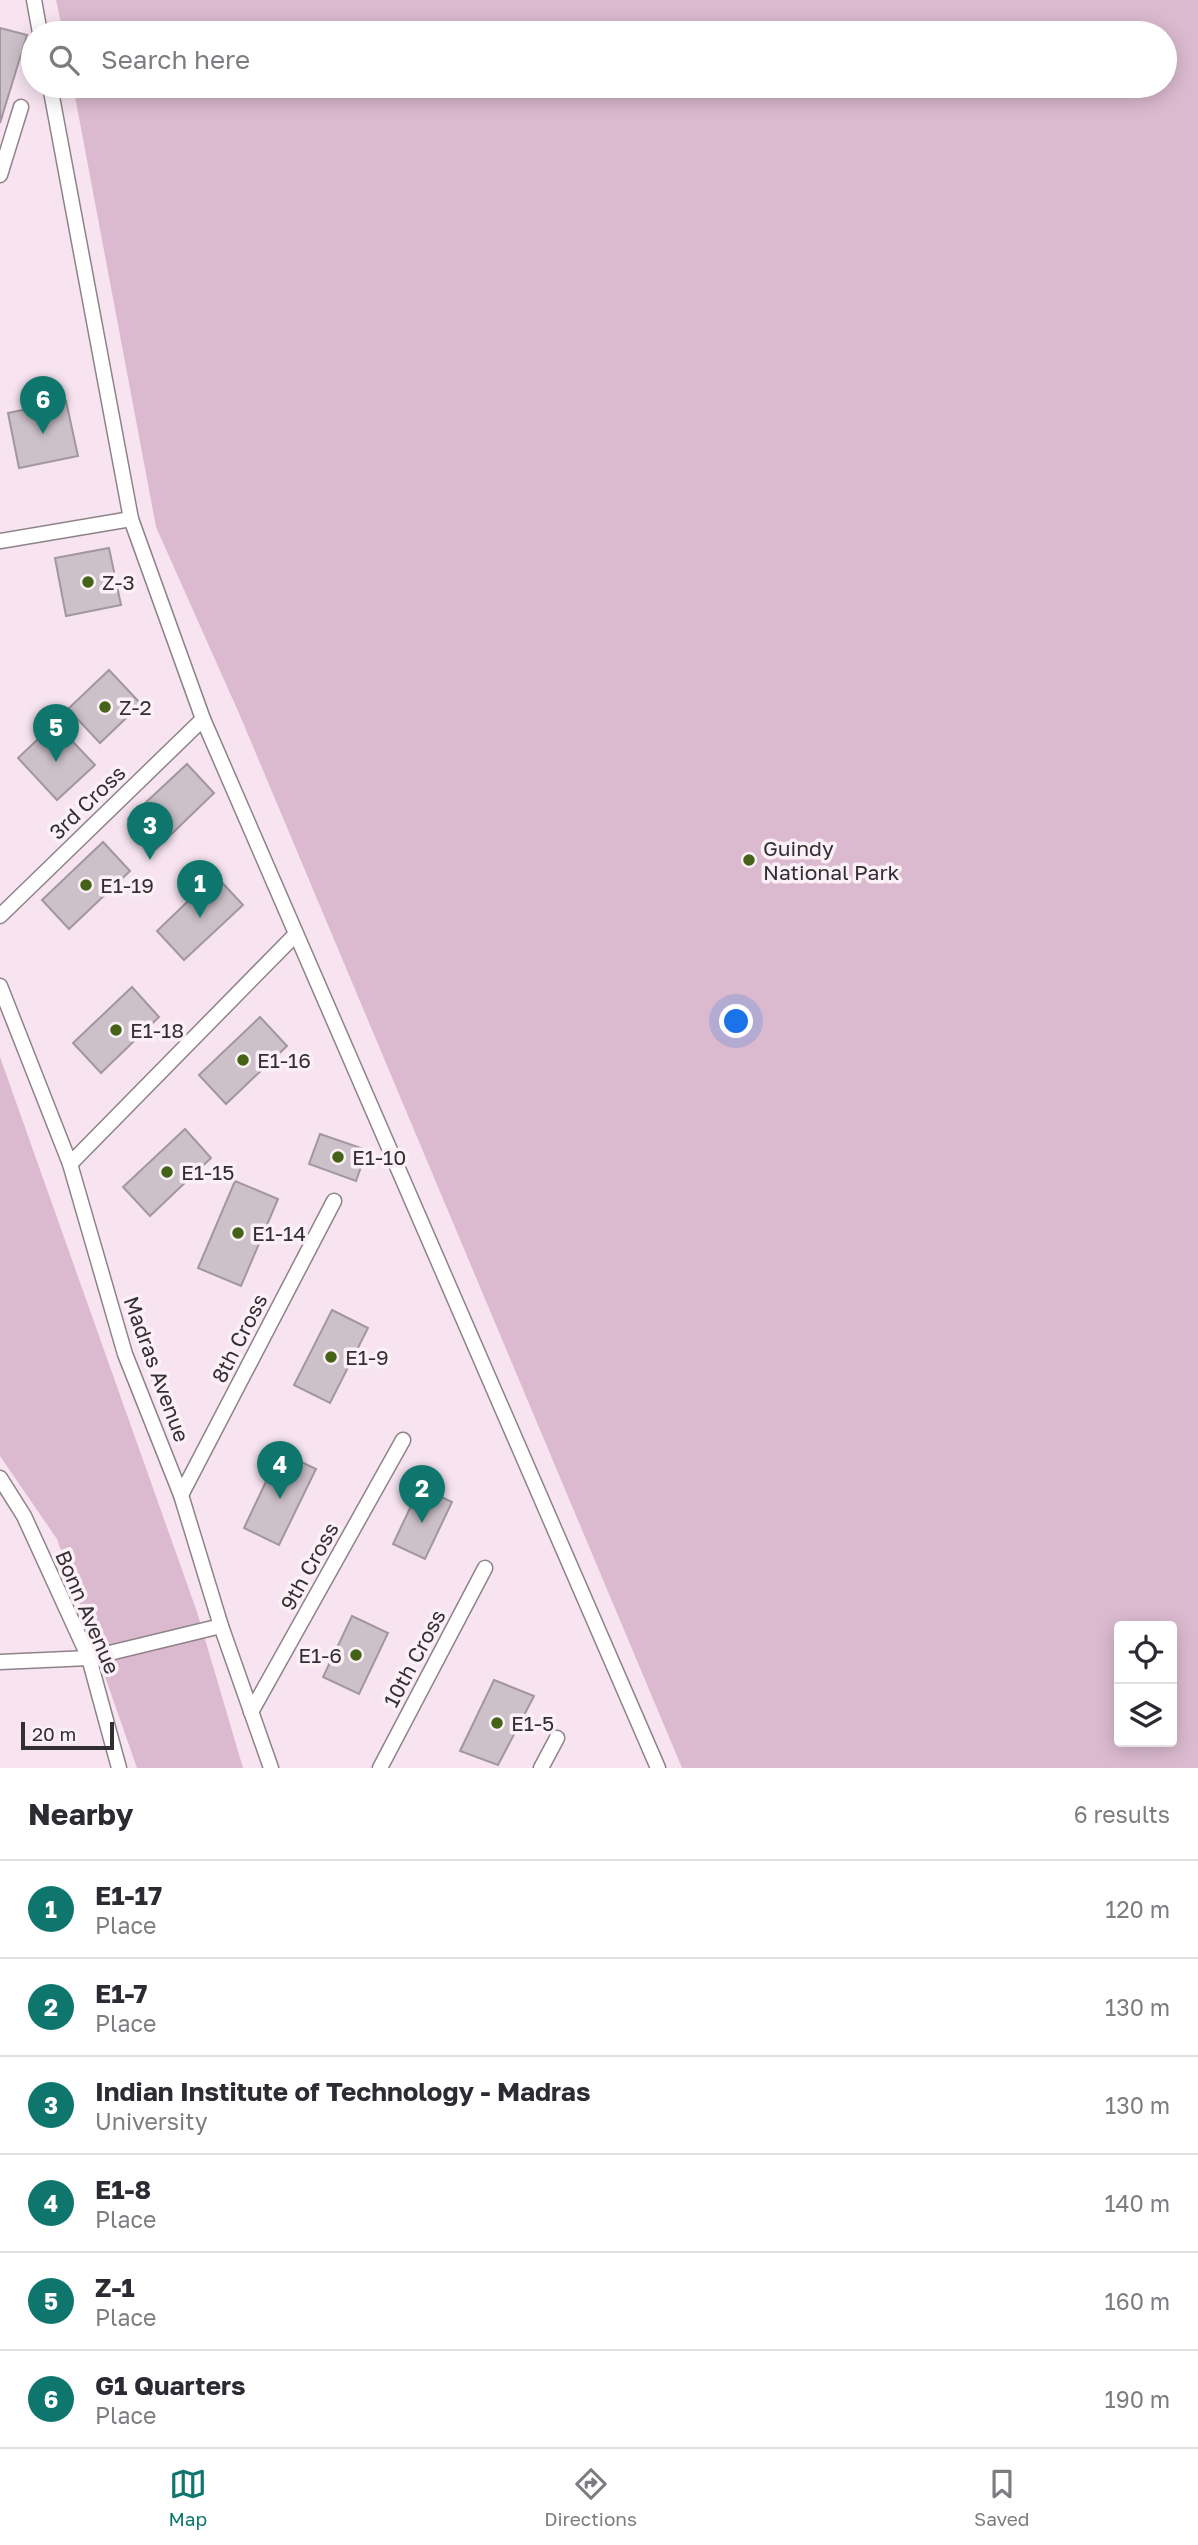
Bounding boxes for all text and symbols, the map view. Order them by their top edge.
search box [21,21,1177,98]
icon: search [45,41,83,79]
text: Search here [101,44,250,75]
pin: 6 [20,376,66,434]
place label: Z-3 [102,569,135,595]
marker: Z-3 [80,574,96,590]
place label: Z-2 [119,694,152,720]
marker: Z-2 [97,699,113,715]
pin: 5 [33,704,79,762]
street label: 3rd Cross [44,759,130,845]
pin: 3 [127,802,173,860]
place label: Guindy National Park [763,835,900,885]
marker: Guindy National Park [741,852,757,868]
pin: 1 [177,860,223,918]
place label: E1-19 [100,872,154,898]
marker: E1-19 [78,877,94,893]
your location [719,1004,753,1038]
place label: E1-18 [130,1017,184,1043]
marker: E1-18 [108,1022,124,1038]
place label: E1-16 [257,1047,311,1073]
marker: E1-16 [235,1052,251,1068]
place label: E1-10 [352,1144,406,1170]
marker: E1-10 [330,1149,346,1165]
place label: E1-15 [181,1159,234,1185]
marker: E1-15 [159,1164,175,1180]
place label: E1-14 [252,1220,306,1246]
marker: E1-14 [230,1225,246,1241]
street label: 8th Cross [206,1289,272,1387]
street label: Madras Avenue [119,1293,195,1445]
place label: E1-9 [345,1344,389,1370]
marker: E1-9 [323,1349,339,1365]
pin: 4 [257,1441,303,1499]
pin: 2 [399,1465,445,1523]
street label: 9th Cross [274,1518,344,1614]
street label: Bonn Avenue [50,1546,126,1678]
street label: 10th Cross [377,1605,451,1711]
map controls [1114,1621,1177,1747]
button: locate [1114,1621,1177,1684]
place label: E1-6 [298,1642,342,1668]
marker: E1-6 [348,1647,364,1663]
button: layers [1114,1684,1177,1747]
place label: E1-5 [511,1710,554,1736]
marker: E1-5 [489,1715,505,1731]
scale bar [21,1719,114,1751]
text: 20 m [32,1722,76,1745]
text: Nearby [28,1796,133,1832]
text: 6 results [1074,1800,1170,1828]
text: E1-17 [95,1880,162,1911]
text: 1 [45,1895,57,1923]
text: 120 m [1105,1895,1170,1923]
text: Place [95,1911,156,1939]
text: E1-7 [95,1978,147,2009]
text: 2 [44,1993,58,2021]
text: 130 m [1105,1993,1170,2021]
text: Place [95,2009,156,2037]
text: Indian Institute of Technology - Madras [95,2076,591,2107]
text: 3 [44,2091,58,2119]
text: 130 m [1105,2091,1170,2119]
text: University [95,2107,208,2135]
text: E1-8 [95,2174,151,2205]
text: 4 [44,2189,58,2217]
text: 140 m [1104,2189,1170,2217]
text: Place [95,2205,156,2233]
text: Z-1 [95,2272,135,2303]
text: 5 [44,2287,58,2315]
text: 160 m [1105,2287,1170,2315]
text: Place [95,2303,156,2331]
text: G1 Quarters [95,2370,246,2401]
text: 6 [44,2385,58,2413]
text: 190 m [1105,2385,1170,2413]
text: Place [95,2401,156,2429]
tab: Map [168,2465,207,2530]
tab: Directions [544,2465,637,2530]
tab: Saved [974,2465,1030,2530]

